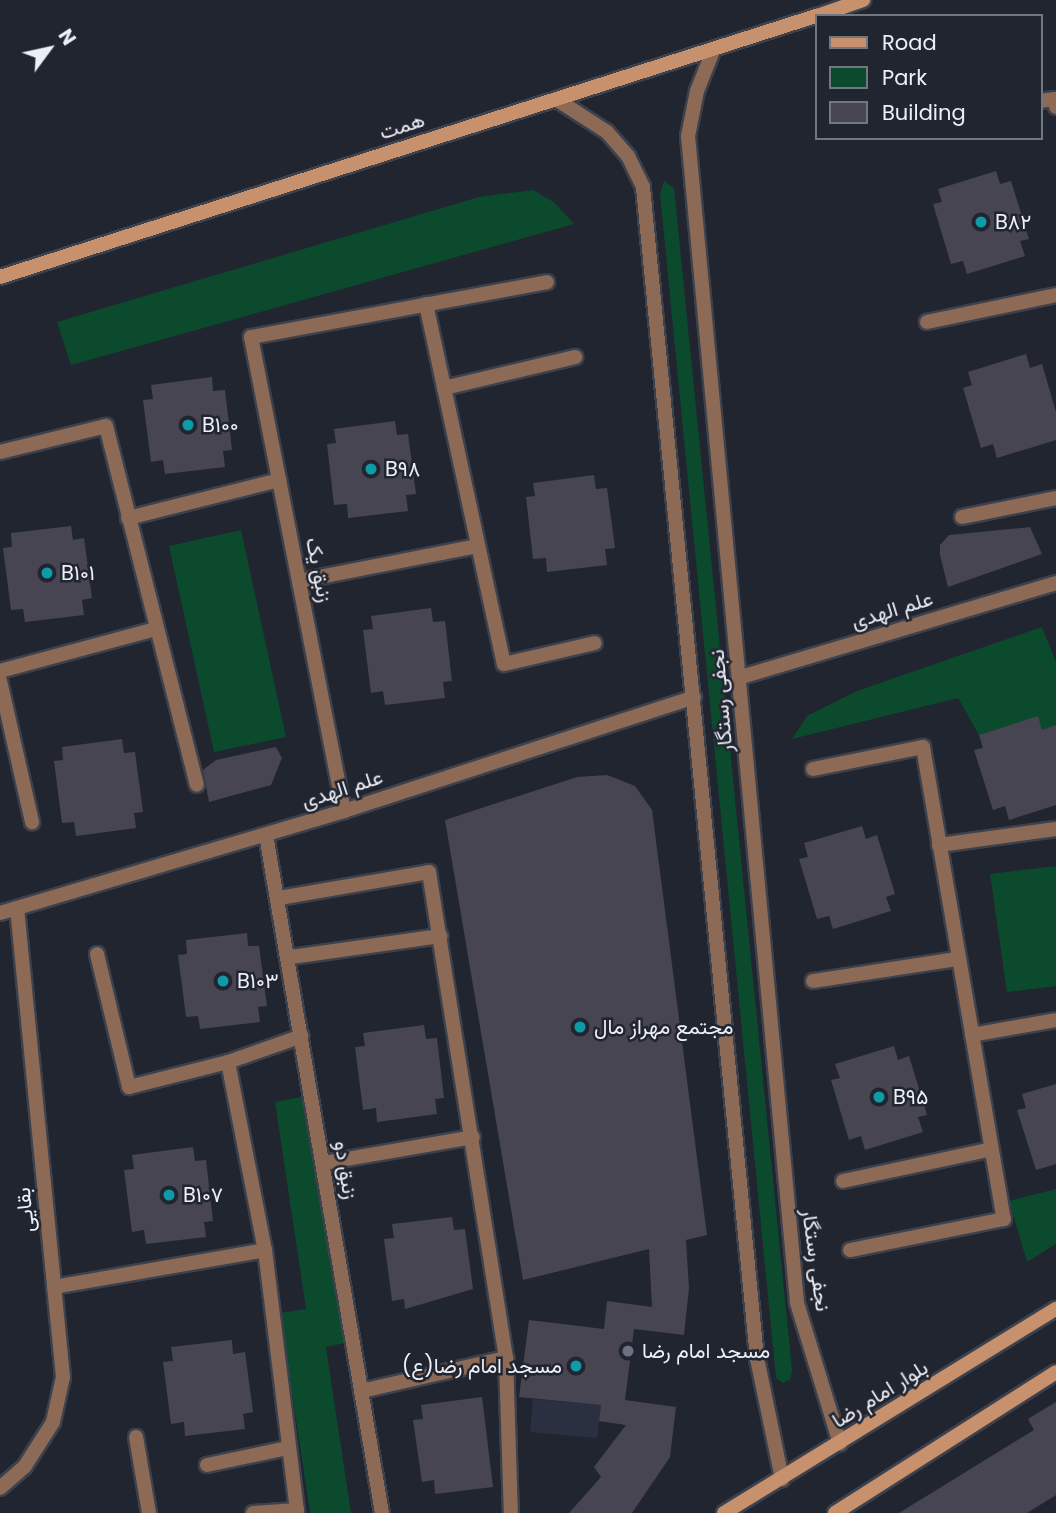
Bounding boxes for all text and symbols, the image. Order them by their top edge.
north arrow [14,14,84,84]
legend [814,14,1042,140]
text: N [52,24,82,51]
text: Road [882,28,937,57]
text: Park [882,63,927,92]
text: Building [882,98,966,127]
street label: همت [376,107,428,145]
place label: B۸۲ [995,209,1031,235]
marker: B۸۲ [973,214,989,230]
place label: B۱۰۰ [202,412,239,438]
marker: B۱۰۰ [180,417,196,433]
place label: B۹۸ [385,456,420,482]
marker: B۹۸ [363,461,379,477]
street label: زنبق یک [300,535,338,605]
place label: B۱۰۱ [61,560,95,586]
marker: B۱۰۱ [39,565,55,581]
street label: علم الهدی [848,586,936,634]
street label: نجفی رستگار [704,648,738,754]
street label: علم الهدی [298,764,386,814]
place label: B۱۰۳ [237,968,279,994]
marker: B۱۰۳ [215,973,231,989]
place label: مجتمع مهراز مال [594,1014,733,1040]
marker: مجتمع مهراز مال [572,1019,588,1035]
place label: B۹۵ [893,1084,928,1110]
marker: B۹۵ [871,1089,887,1105]
street label: زنبق دو [329,1139,363,1201]
place label: B۱۰۷ [183,1182,223,1208]
street label: بقایی [10,1186,40,1234]
marker: B۱۰۷ [161,1187,177,1203]
street label: نجفی رستگار [796,1207,836,1313]
place label: مسجد امام رضا [642,1338,770,1364]
marker: مسجد امام رضا [620,1343,636,1359]
place label: مسجد امام رضا(ع) [402,1353,562,1379]
street label: بلوار امام رضا [827,1355,933,1433]
marker: مسجد امام رضا(ع) [568,1358,584,1374]

